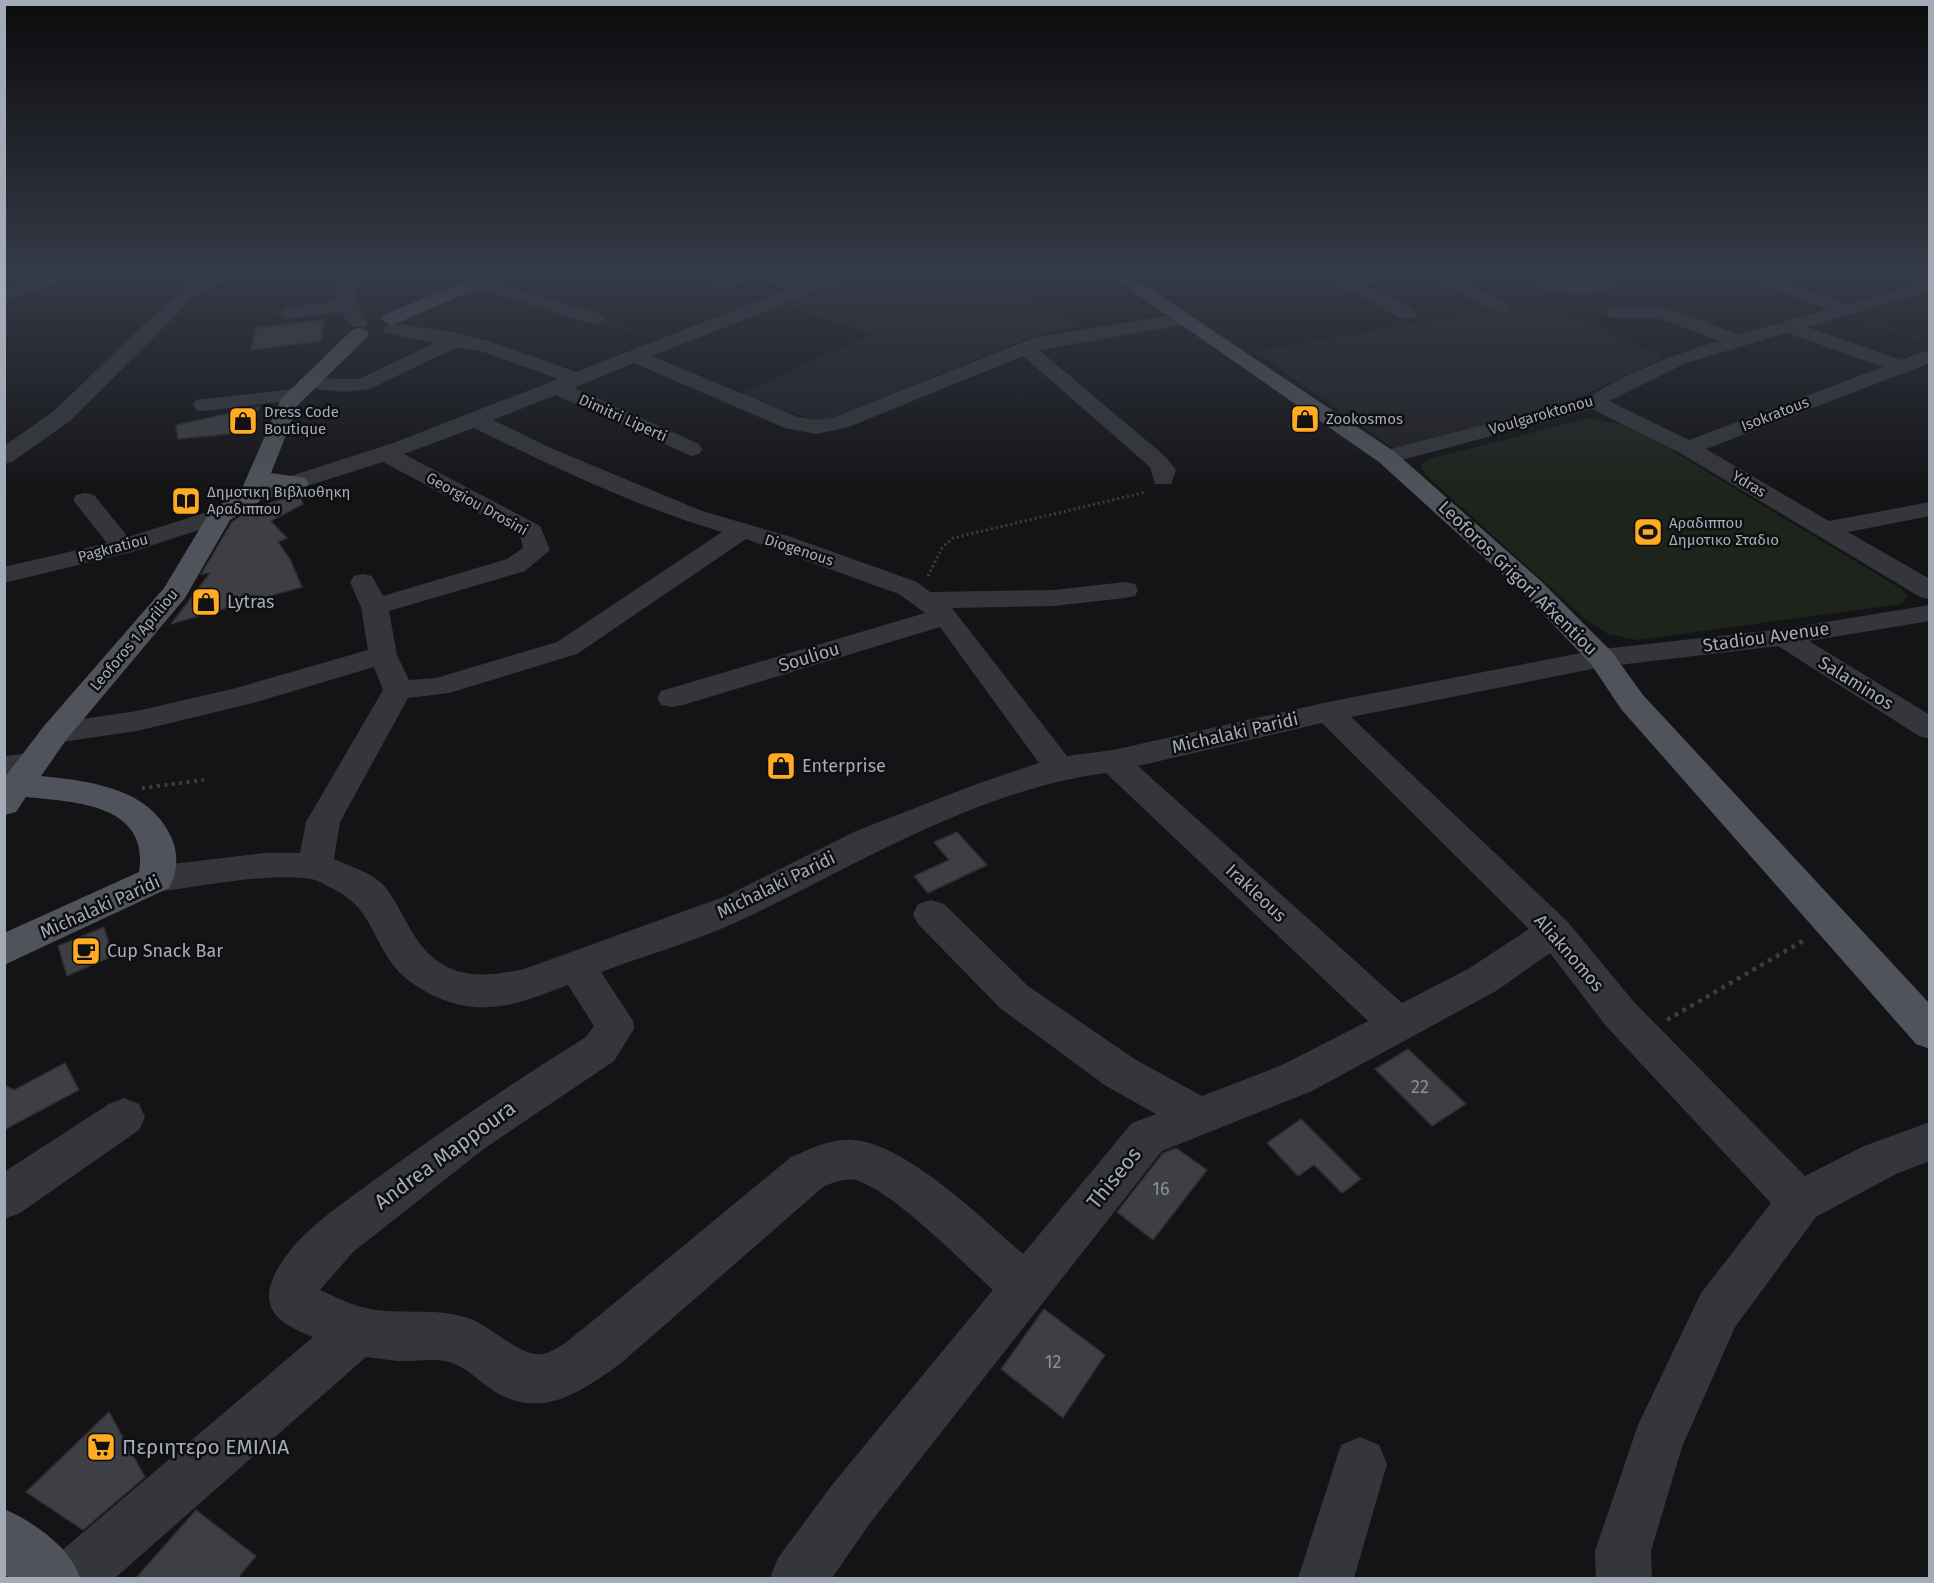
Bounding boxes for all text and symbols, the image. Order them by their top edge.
street label: Dimitri Liperti [576,391,670,445]
street label: Voulgaroktonou [1487,392,1595,438]
street label: Isokratous [1739,393,1811,435]
place label: Dress Code Boutique [264,403,339,438]
shop icon: Zookosmos [1289,403,1321,435]
shop icon: Dress Code Boutique [227,405,259,437]
place label: Zookosmos [1326,410,1403,428]
street label: Ydras [1729,467,1769,501]
street label: Georgiou Drosini [423,469,531,539]
place label: Δημοτικη Βιβλιοθηκη Αραδιππου [207,483,350,518]
library icon: Δημοτικη Βιβλιοθηκη Αραδιππου [170,485,202,517]
street label: Leoforos Grigori Afxentiou [1434,496,1602,660]
place label: Αραδιππου Δημοτικο Σταδιο [1669,514,1779,549]
sports icon: Αραδιππου Δημοτικο Σταδιο [1632,516,1664,548]
street label: Pagkratiou [76,530,150,566]
street label: Diogenous [762,530,836,570]
street label: Leoforos 1 Apriliou [86,586,182,694]
shop icon: Lytras [190,586,222,618]
place label: Lytras [227,591,274,613]
street label: Stadiou Avenue [1701,617,1831,657]
street label: Souliou [776,637,842,677]
street label: Salaminos [1814,651,1898,715]
street label: Michalaki Paridi [1170,708,1300,758]
shop icon: Enterprise [765,750,797,782]
place label: Enterprise [802,755,886,777]
street label: Michalaki Paridi [713,847,839,923]
street label: Irakleous [1221,859,1291,927]
street label: Michalaki Paridi [37,871,163,943]
street label: Aliaknomos [1530,910,1608,996]
cafe icon: Cup Snack Bar [70,935,102,967]
place label: Cup Snack Bar [107,940,223,962]
house number: 22 [1411,1076,1429,1098]
street label: Andrea Mappoura [369,1095,521,1215]
street label: Thiseos [1081,1142,1147,1214]
house number: 16 [1152,1178,1170,1200]
house number: 12 [1045,1351,1061,1373]
supermarket icon: Περιητερο ΕΜΙΛΙΑ [85,1431,117,1463]
place label: Περιητερο ΕΜΙΛΙΑ [122,1434,289,1460]

